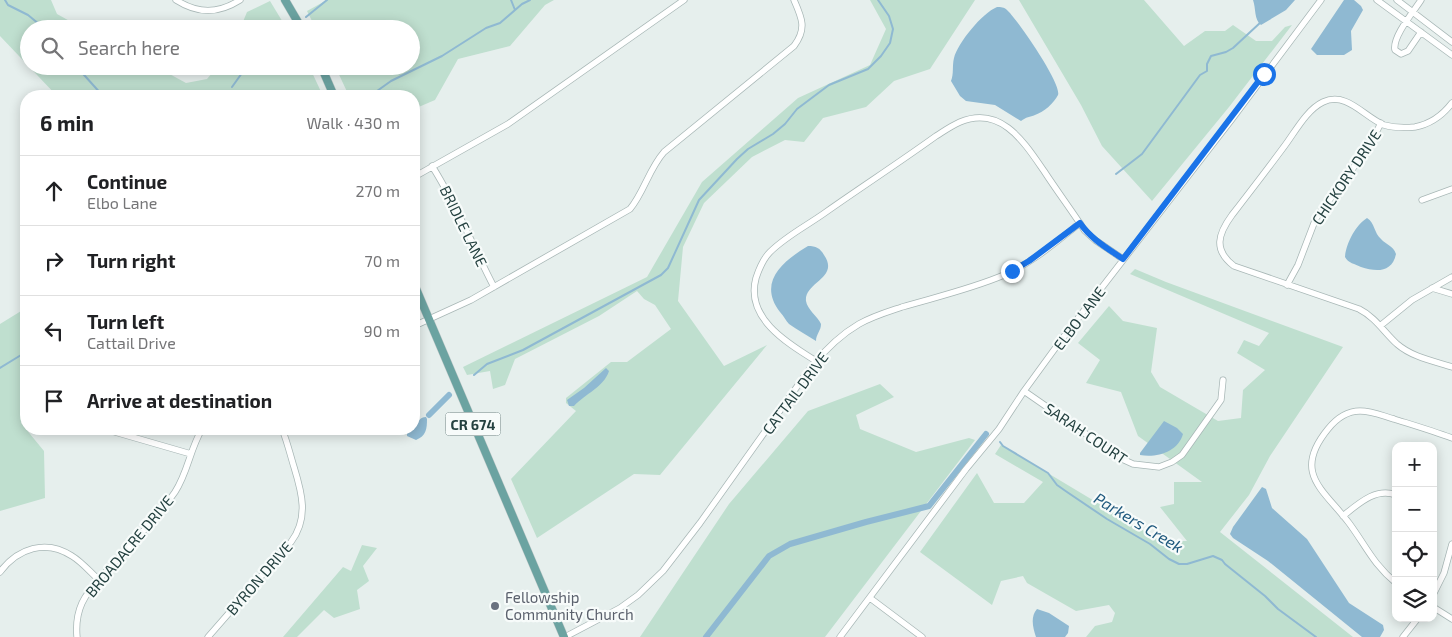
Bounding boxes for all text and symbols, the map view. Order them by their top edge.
search box [20,20,420,75]
icon: search [38,34,66,62]
text: Search here [78,36,180,59]
route start [1253,63,1276,86]
text: 6 min [40,110,94,135]
text: Walk · 430 m [307,113,400,132]
street label: CHICKORY DRIVE [1308,126,1384,228]
text: Continue [87,170,167,193]
icon: ahead [40,177,68,205]
text: 270 m [356,181,400,200]
street label: BRIDLE LANE [437,183,491,269]
text: Elbo Lane [87,193,157,212]
icon: right [40,247,68,275]
text: Turn right [87,249,175,272]
text: 70 m [365,251,400,270]
route end [1001,260,1024,283]
street label: ELBO LANE [1049,283,1109,353]
text: Turn left [87,310,164,333]
icon: left [40,317,68,345]
text: 90 m [364,321,400,340]
text: Cattail Drive [87,333,176,352]
street label: CATTAIL DRIVE [758,348,832,438]
icon: arrive [40,387,68,415]
text: Arrive at destination [87,389,272,412]
street label: SARAH COURT [1041,399,1131,467]
road number: CR 674 [446,412,500,436]
map controls [1392,442,1437,622]
button: + [1392,442,1437,487]
button: − [1392,487,1437,532]
water label: Parkers Creek [1091,488,1187,556]
street label: BROADACRE DRIVE [81,491,177,601]
button: locate [1392,532,1437,577]
street label: BYRON DRIVE [222,538,296,618]
button: layers [1392,577,1437,622]
place label: Fellowship Community Church [505,588,634,623]
marker: Fellowship Community Church [489,600,501,612]

